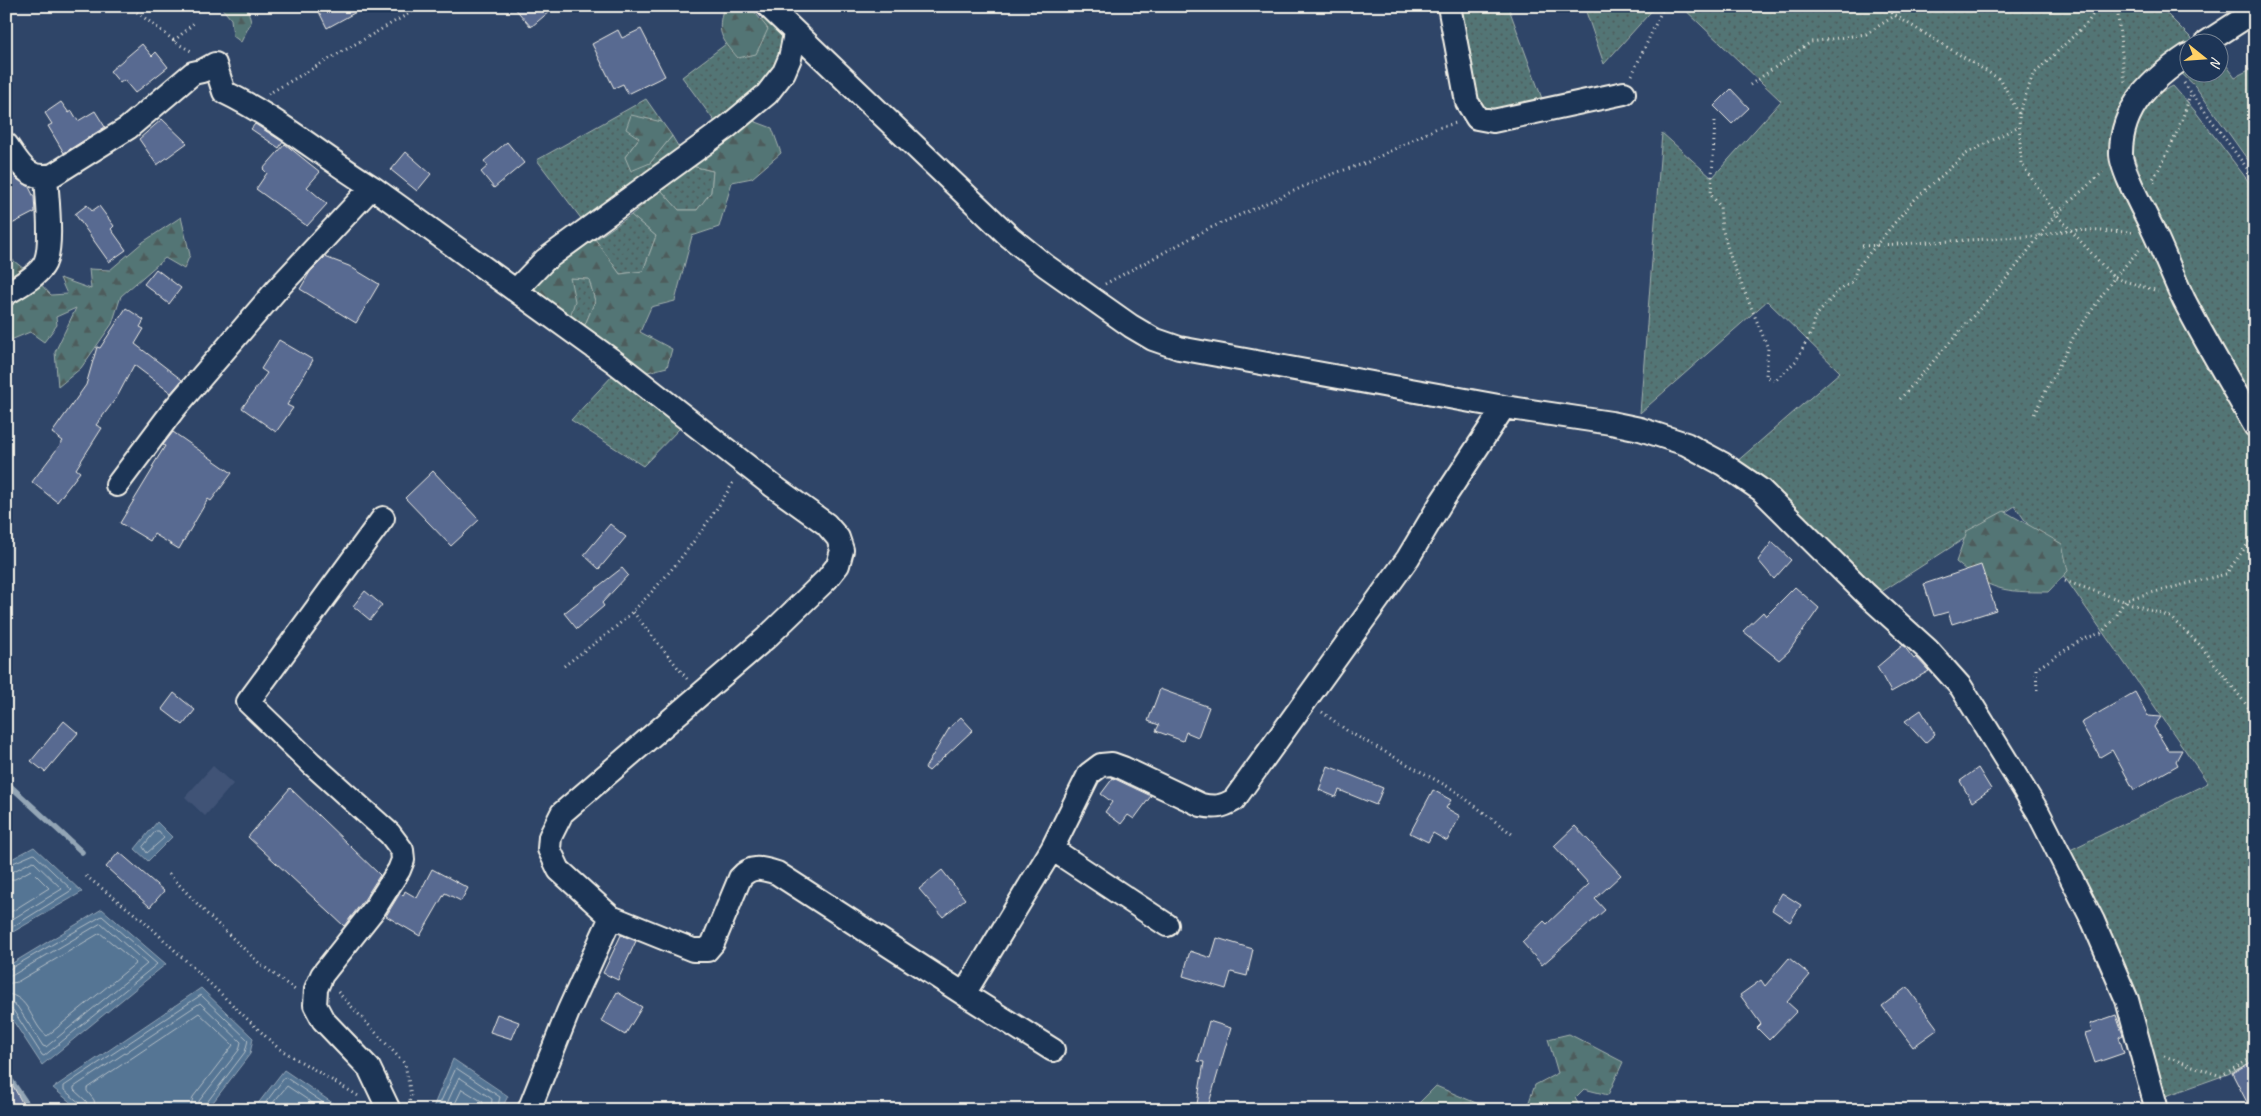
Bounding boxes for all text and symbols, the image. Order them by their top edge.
north arrow [2178,32,2228,82]
text: N [2206,55,2225,71]

